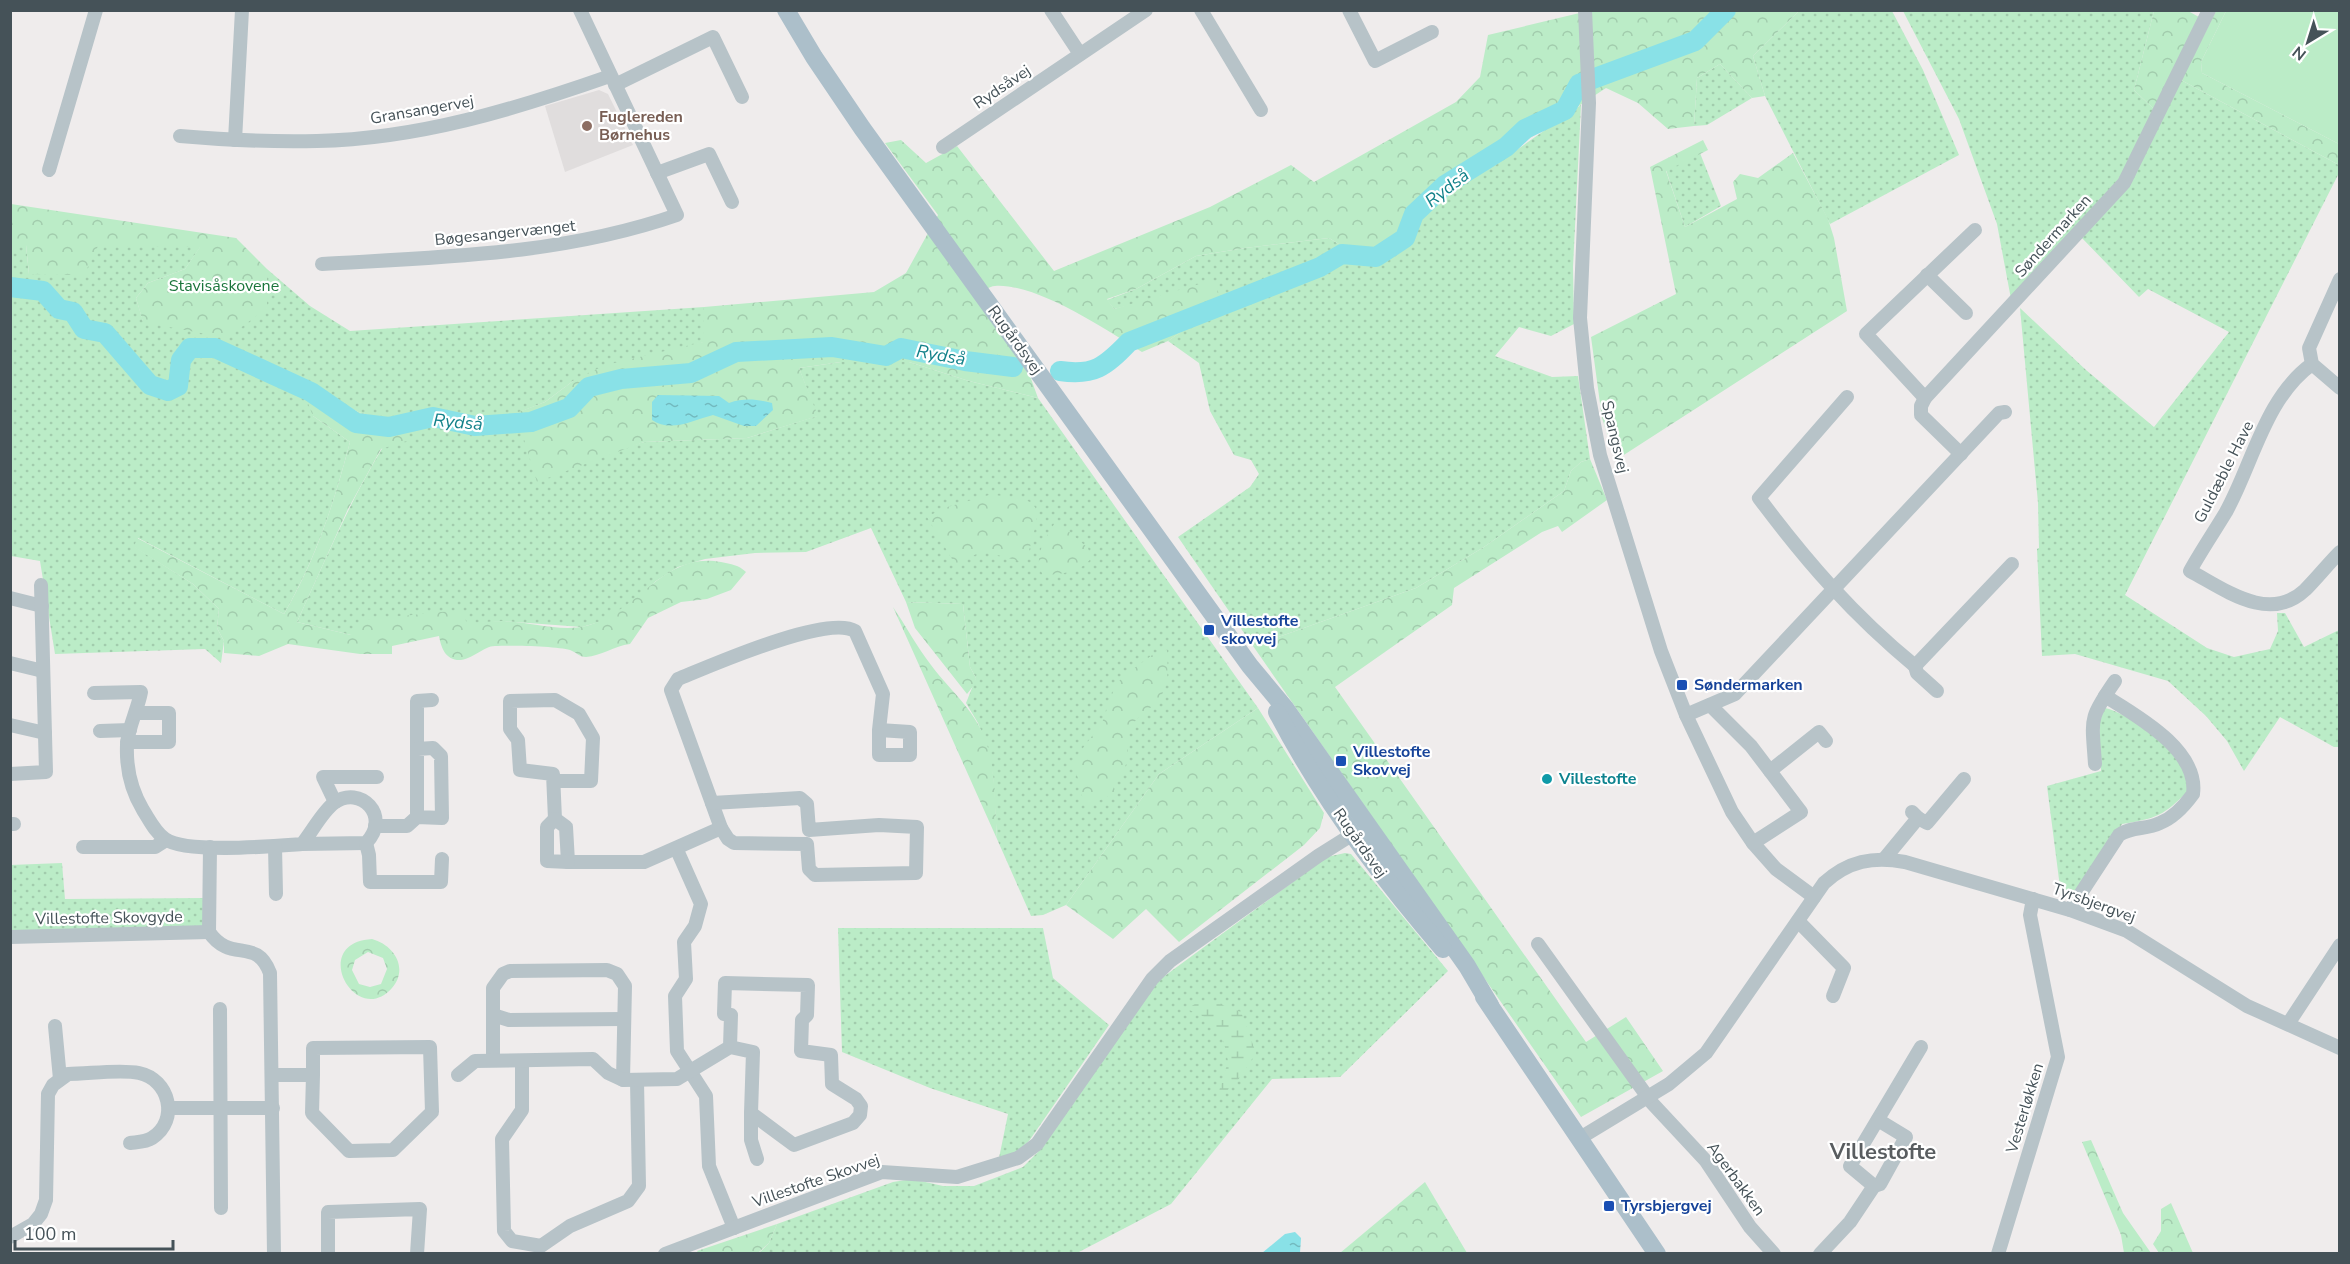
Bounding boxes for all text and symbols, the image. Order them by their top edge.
north arrow [2278,12,2338,72]
text: N [2288,41,2311,65]
street label: Rydsåvej [969,60,1035,114]
street label: Gransangervej [369,90,475,130]
place label: Fuglereden Børnehus [599,106,683,146]
marker: Fuglereden Børnehus [580,119,594,133]
water label: Rydså [1420,163,1474,213]
street label: Søndermarken [2010,190,2096,282]
street label: Bøgesangervænget [434,215,577,251]
park label: Stavisåskovene [169,275,279,297]
street label: Rugårdsvej [982,301,1048,379]
water label: Rydså [914,339,968,371]
street label: Spangsvej [1596,398,1634,476]
water label: Rydså [432,408,484,436]
street label: Guldæble Have [2189,417,2259,527]
place label: Villestofte skovvej [1220,610,1299,650]
marker: Villestofte skovvej [1202,623,1216,637]
place label: Søndermarken [1694,674,1803,696]
marker: Søndermarken [1675,678,1689,692]
place label: Villestofte Skovvej [1352,741,1431,781]
marker: Villestofte Skovvej [1334,754,1348,768]
place label: Villestofte [1558,768,1637,790]
marker: Villestofte [1540,772,1554,786]
street label: Rugårdsvej [1328,804,1392,882]
street label: Tyrsbjergvej [2049,878,2139,928]
street label: Villestofte Skovgyde [34,906,183,930]
street label: Vesterløkken [2001,1060,2049,1157]
district label: Villestofte [1829,1137,1936,1167]
street label: Agerbakken [1702,1138,1770,1220]
street label: Villestofte Skovvej [749,1149,882,1213]
place label: Tyrsbjergvej [1621,1195,1712,1217]
marker: Tyrsbjergvej [1602,1199,1616,1213]
scale bar [15,1213,172,1251]
text: 100 m [24,1222,76,1246]

